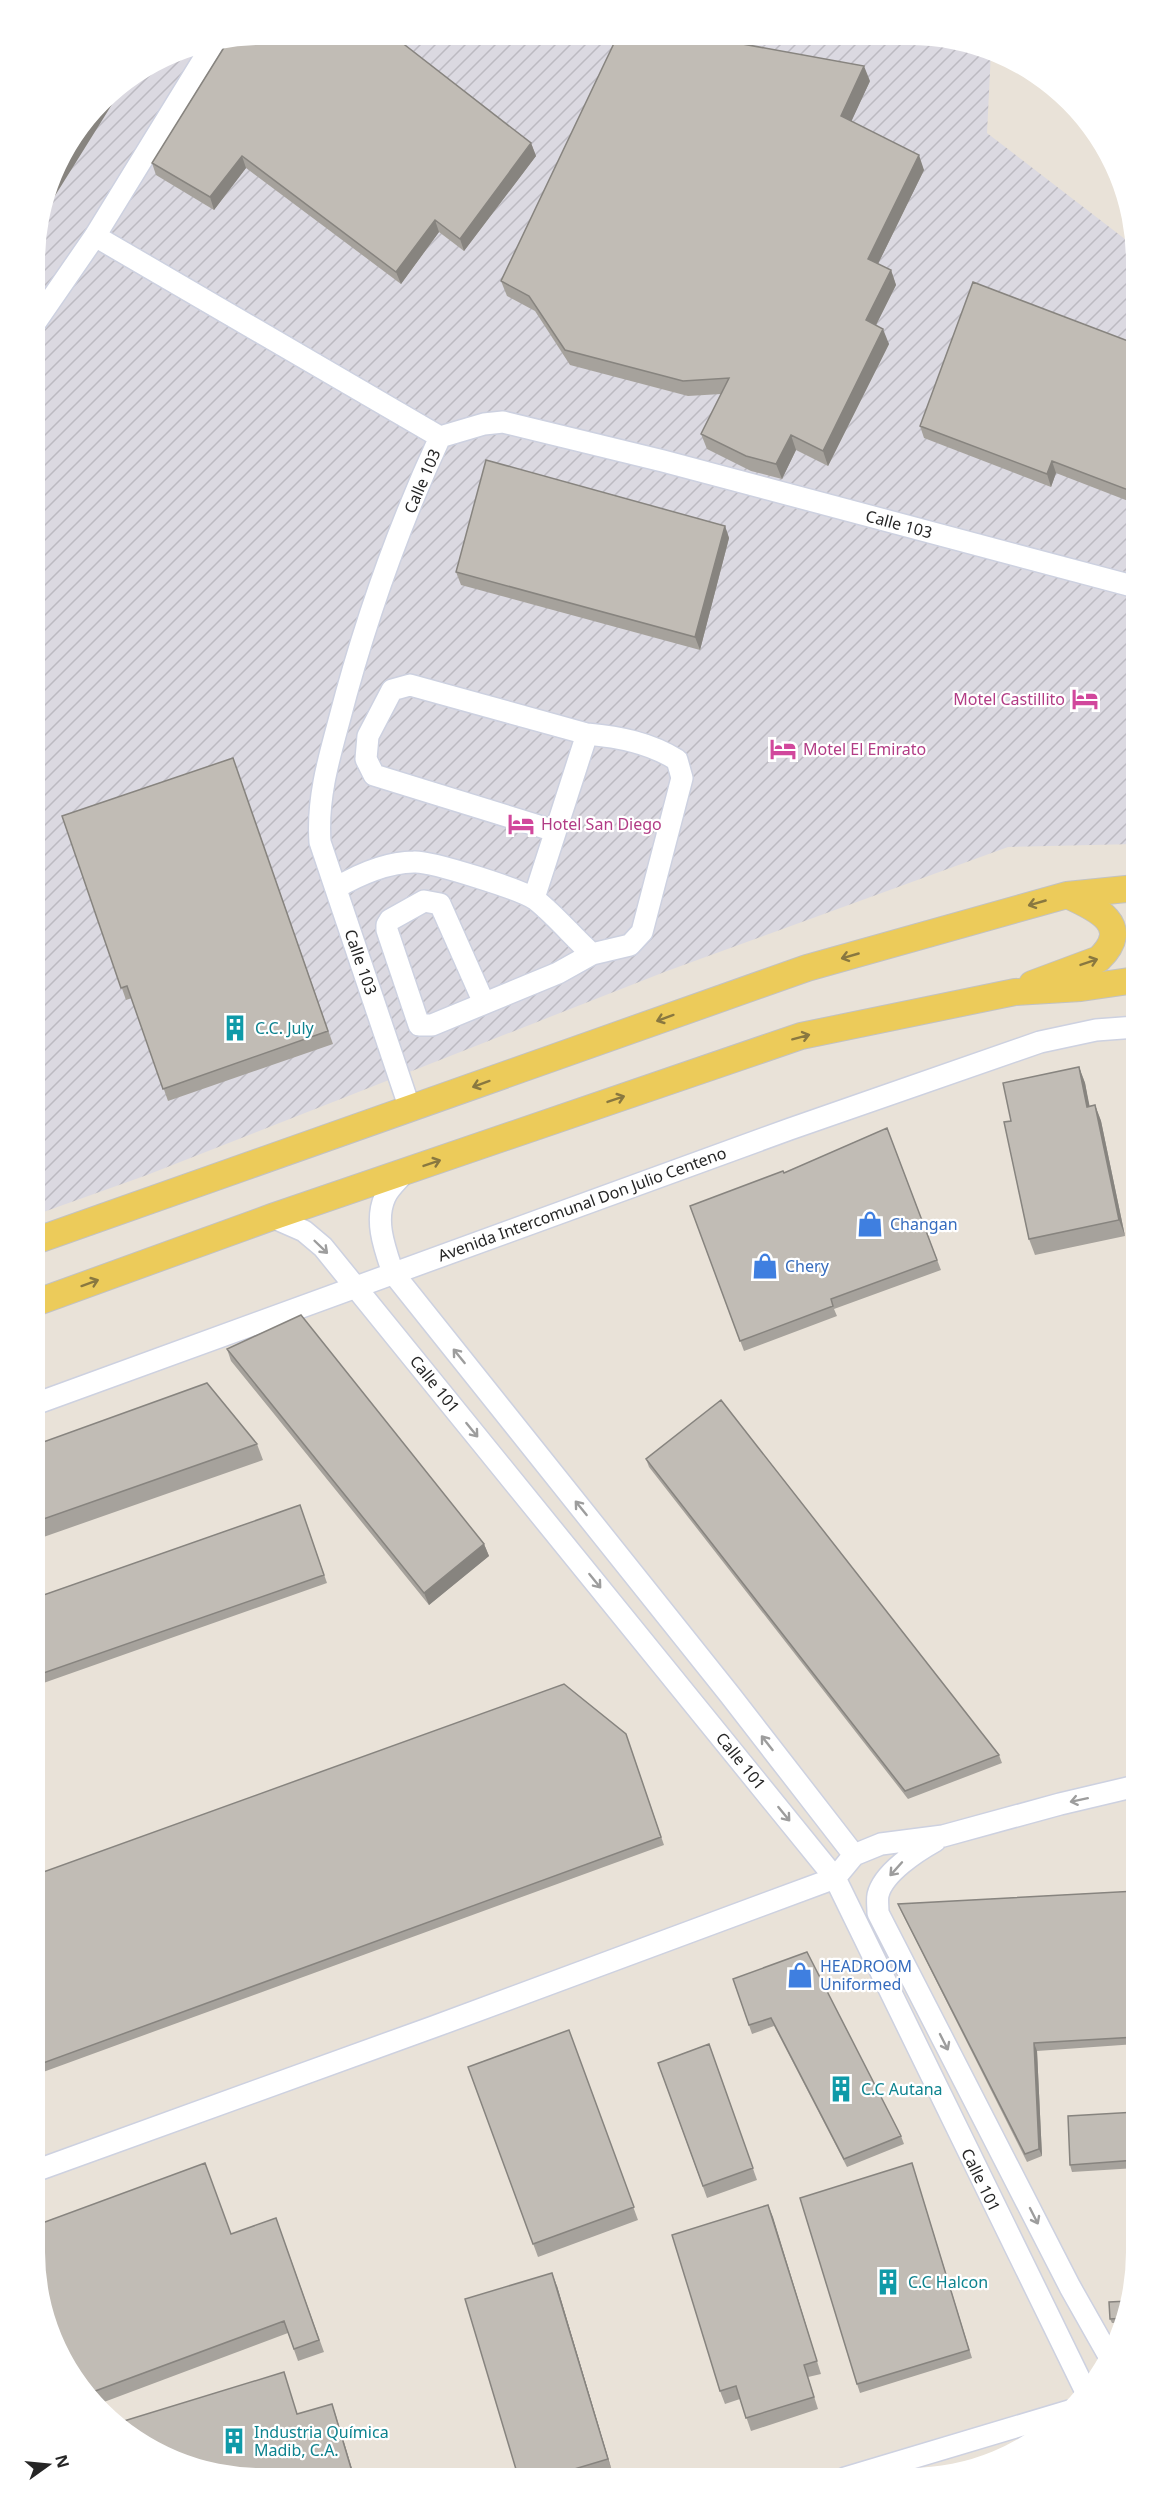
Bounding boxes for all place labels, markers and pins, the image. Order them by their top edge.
hotel icon: Motel Castillito [1070,684,1100,714]
place label: Motel Castillito [953,688,1065,710]
hotel icon: Motel El Emirato [768,734,798,764]
place label: Motel El Emirato [803,738,926,760]
hotel icon: Hotel San Diego [506,809,536,839]
place label: Hotel San Diego [541,813,662,835]
building icon: C.C. July [220,1013,250,1043]
place label: C.C. July [255,1017,315,1039]
shop icon: Changan [855,1209,885,1239]
place label: Changan [890,1213,958,1235]
shop icon: Chery [750,1251,780,1281]
place label: Chery [785,1255,830,1277]
place label: HEADROOM Uniformed [820,1955,912,1995]
shop icon: HEADROOM Uniformed [785,1960,815,1990]
building icon: C.C Autana [826,2074,856,2104]
place label: C.C Autana [861,2078,943,2100]
building icon: C.C Halcon [873,2267,903,2297]
place label: C.C Halcon [908,2271,988,2293]
place label: Industria Química Madib, C.A. [254,2421,389,2461]
building icon: Industria Química Madib, C.A. [219,2426,249,2456]

